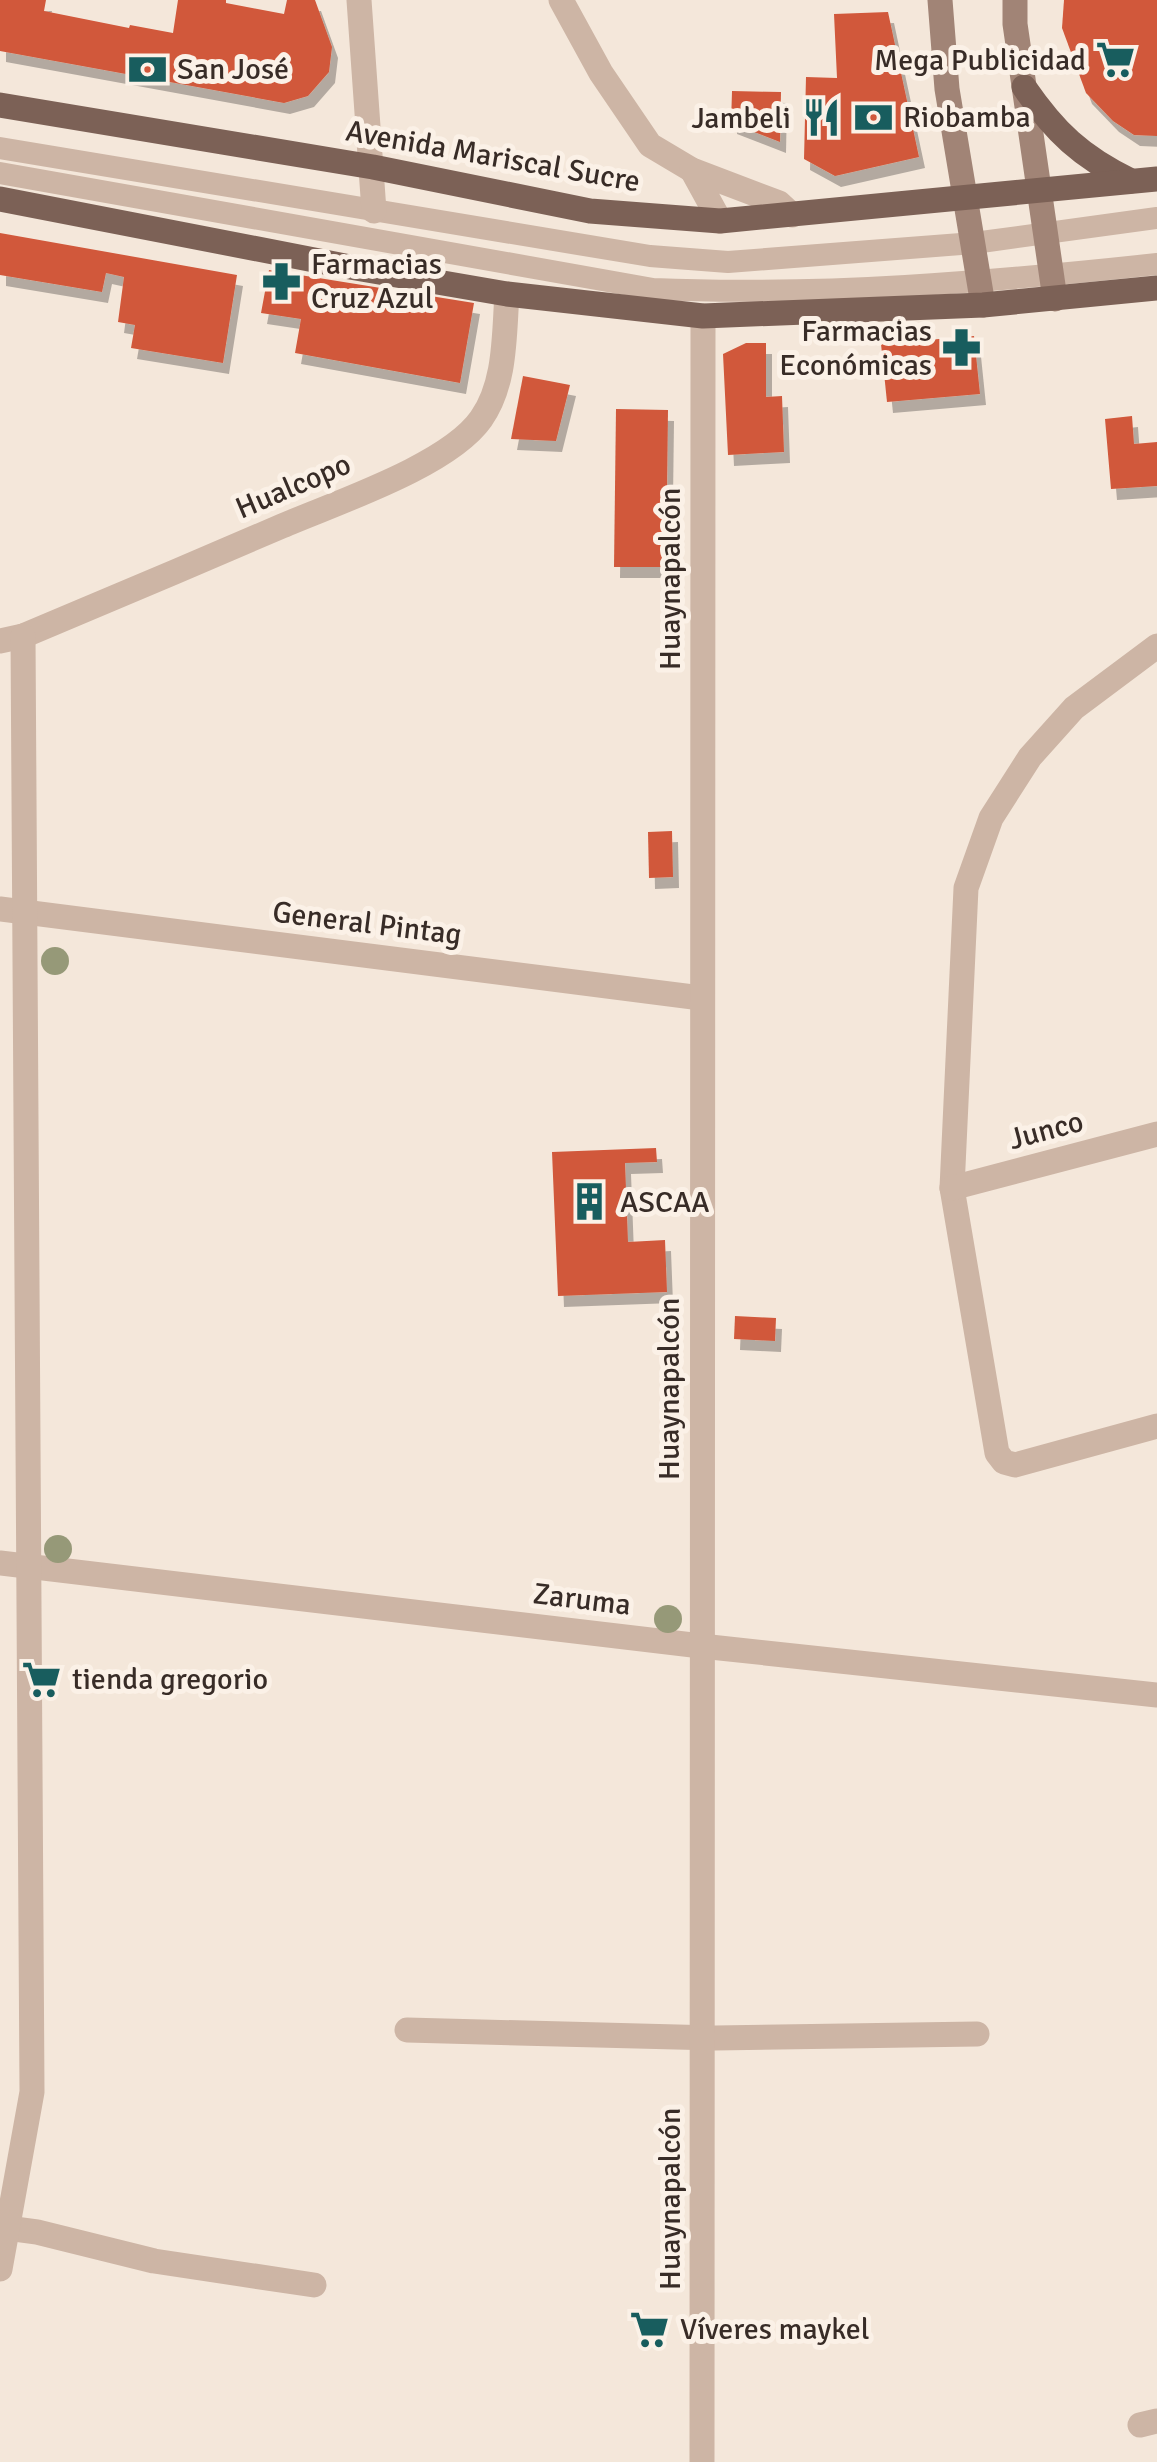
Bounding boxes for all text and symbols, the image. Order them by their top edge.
supermarket icon: Mega Publicidad [1095,39,1137,81]
place label: Mega Publicidad [874,42,1086,79]
bank icon: San José [126,48,168,90]
place label: San José [177,51,289,88]
bank icon: Riobamba [852,96,894,138]
restaurant icon: Jambeli [800,97,842,139]
place label: Riobamba [903,99,1031,136]
place label: Jambeli [692,100,791,137]
street label: Avenida Mariscal Sucre [343,112,643,201]
place label: Farmacias Cruz Azul [311,246,442,317]
pharmacy icon: Farmacias Cruz Azul [260,260,302,302]
place label: Farmacias Económicas [779,313,932,384]
pharmacy icon: Farmacias Económicas [941,327,983,369]
street label: Hualcopo [230,446,356,527]
street label: Huaynapalcón [652,488,689,670]
street label: General Pintag [270,894,464,953]
street label: Junco [1005,1103,1088,1158]
building icon: ASCAA [569,1181,611,1223]
place label: ASCAA [620,1184,710,1221]
street label: Huaynapalcón [651,1298,688,1480]
street label: Zaruma [531,1575,633,1624]
supermarket icon: tienda gregorio [21,1658,63,1700]
place label: tienda gregorio [72,1661,268,1698]
street label: Huaynapalcón [652,2108,689,2290]
supermarket icon: Víveres maykel [629,2308,671,2350]
place label: Víveres maykel [680,2311,870,2348]

